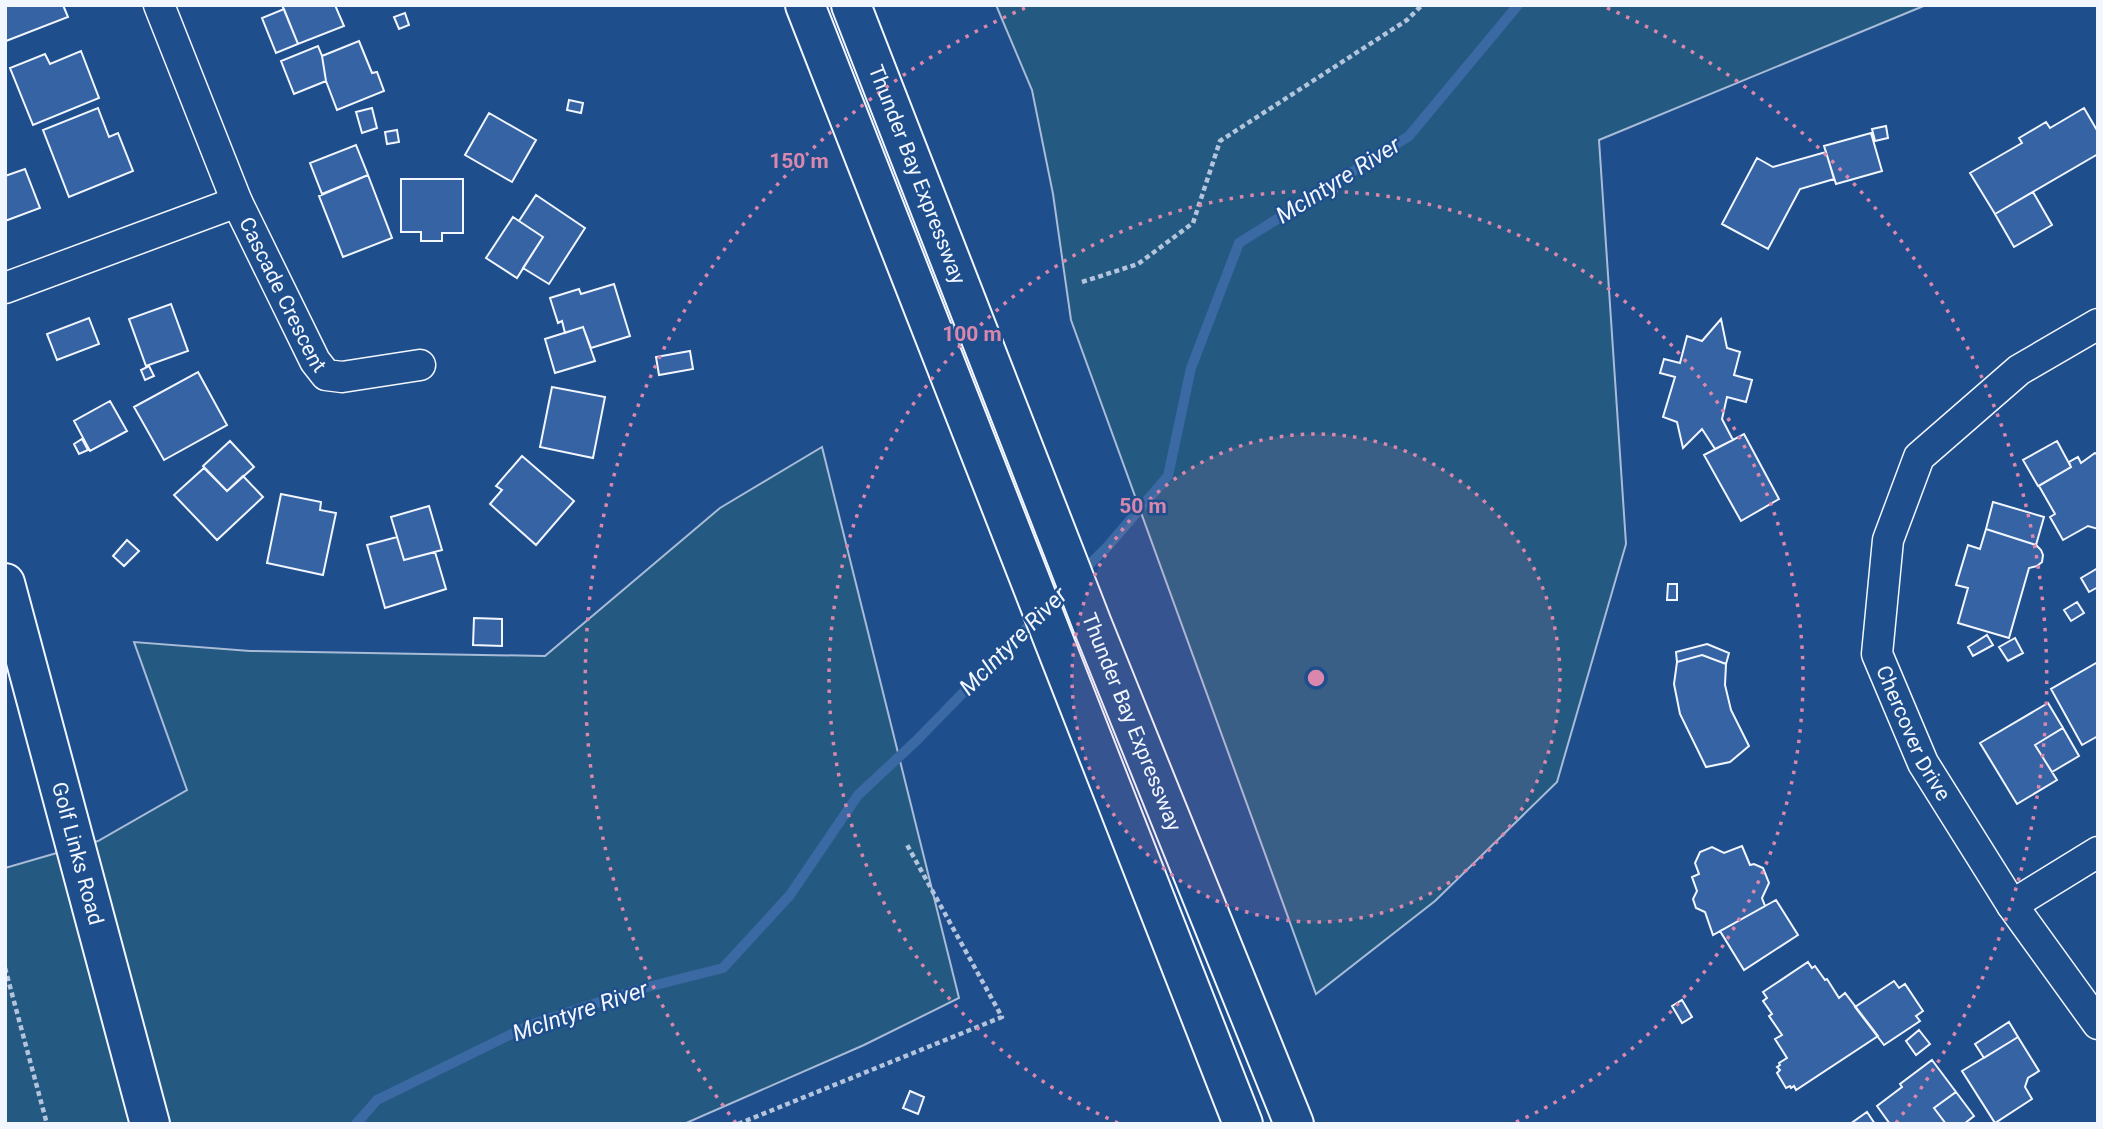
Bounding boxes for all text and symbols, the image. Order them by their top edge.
street label: Thunder Bay Expressway [864,62,971,288]
water label: McIntyre River [1271,131,1407,229]
text: 150 m [769,149,829,173]
street label: Cascade Crescent [234,213,331,377]
text: 100 m [942,322,1002,346]
text: 50 m [1119,494,1167,518]
water label: McIntyre River [954,581,1074,701]
street label: Thunder Bay Expressway [1077,610,1186,835]
street label: Chercover Drive [1871,662,1955,805]
centre of rings [1304,666,1328,690]
street label: Golf Links Road [47,779,108,928]
water label: McIntyre River [509,975,653,1047]

